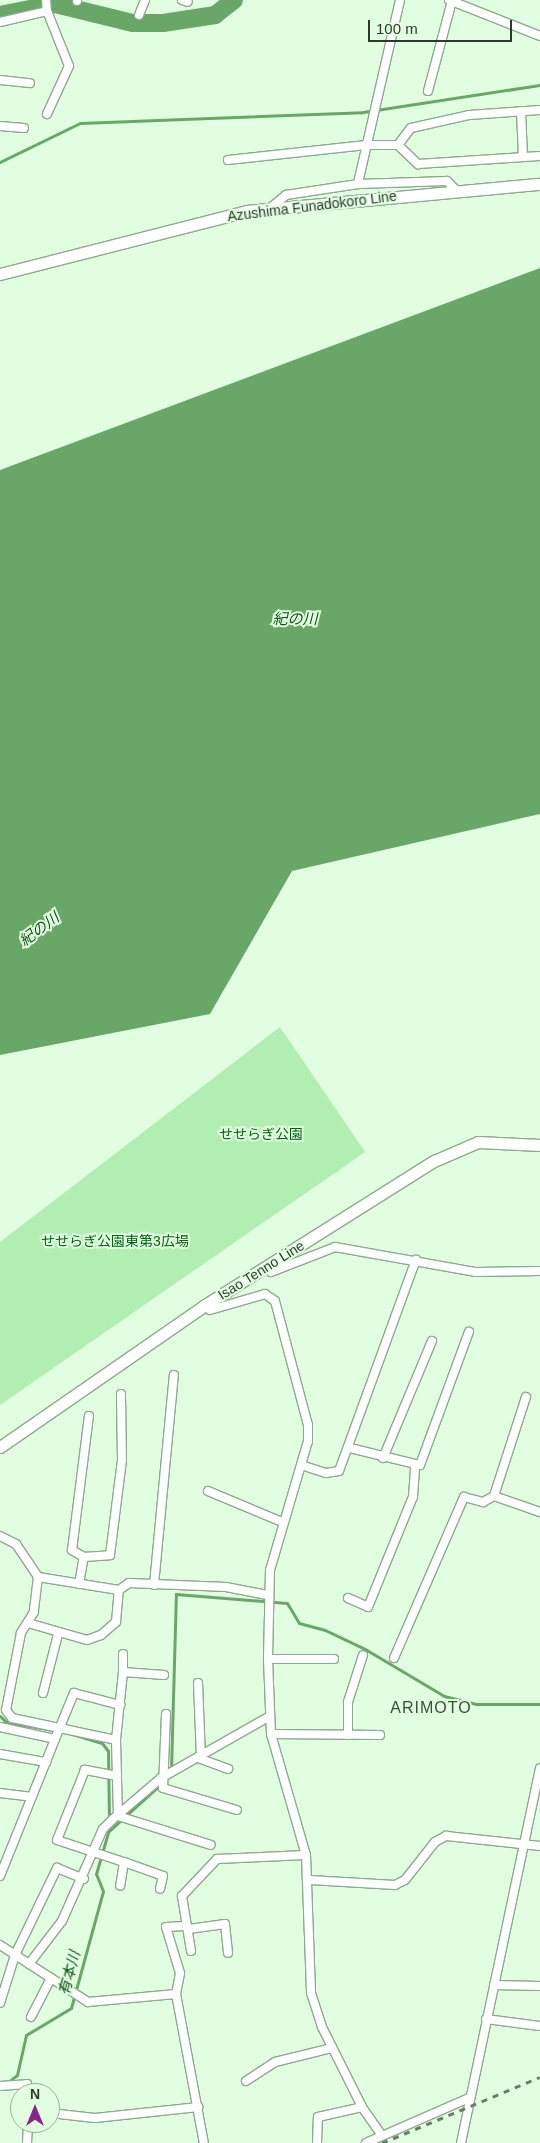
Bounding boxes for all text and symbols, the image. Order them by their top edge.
scale bar [370,10,514,42]
text: 100 m [376,20,418,37]
street label: Azushima Funadokoro Line [226,187,398,225]
water label: 紀の川 [273,610,317,628]
water label: 紀の川 [16,908,62,950]
park label: せせらぎ公園 [219,1126,303,1142]
park label: せせらぎ公園東第3広場 [41,1233,189,1249]
street label: Isao Tenno Line [215,1237,307,1303]
district label: ARIMOTO [389,1698,473,1718]
water label: 有本川 [54,1949,84,1997]
north arrow [10,2083,60,2133]
text: N [30,2086,40,2102]

